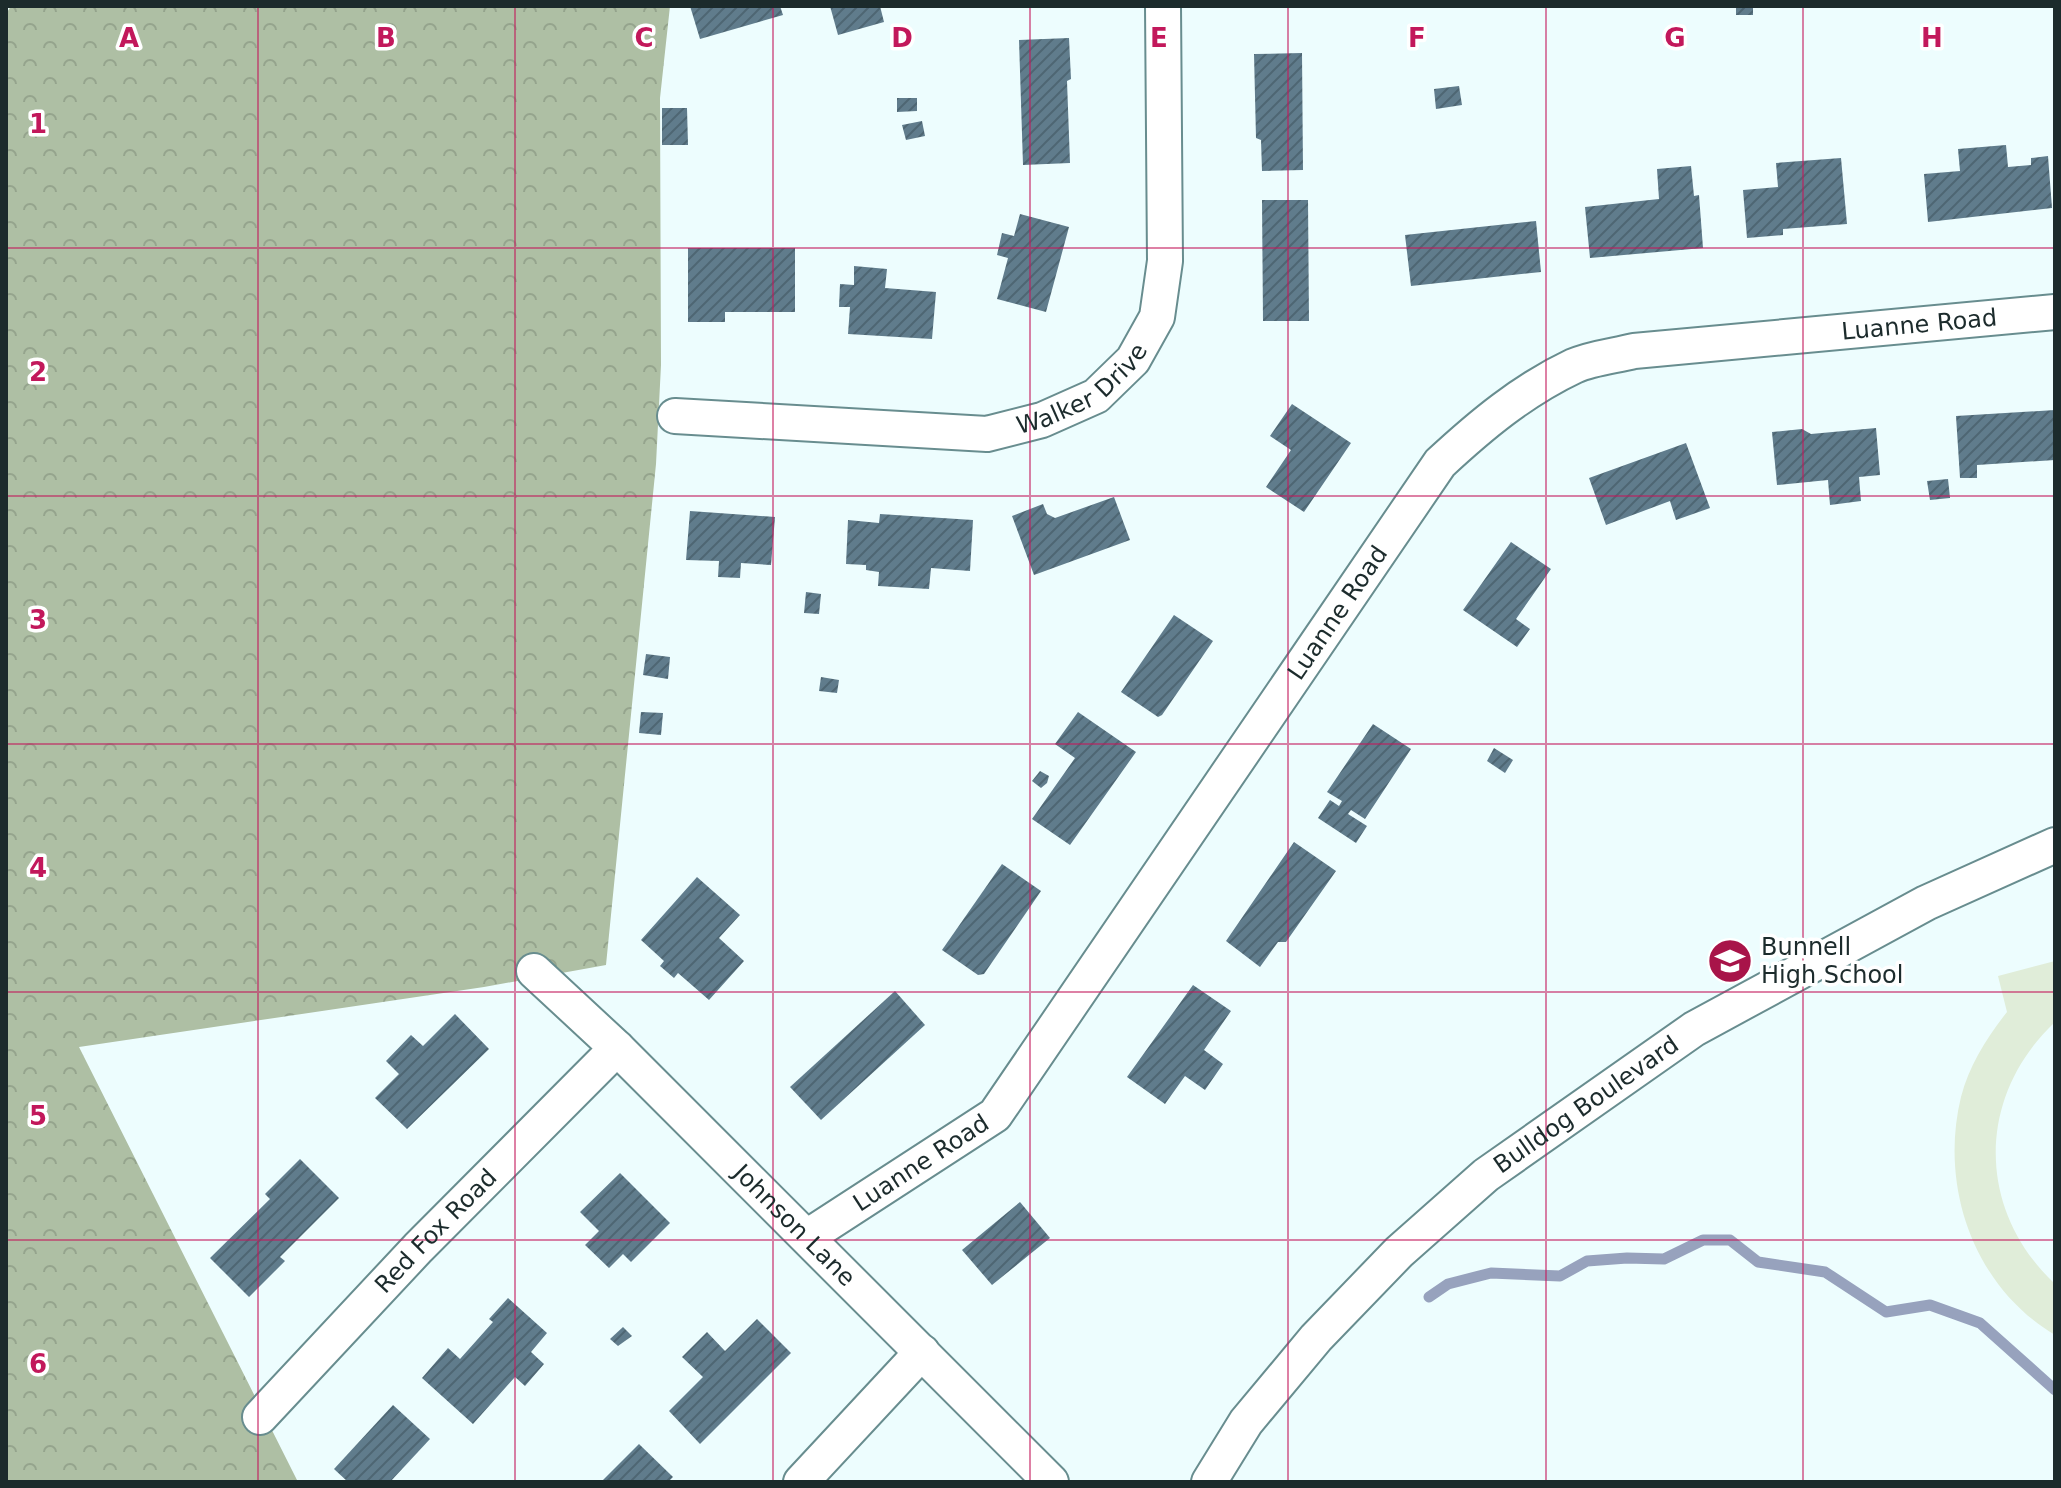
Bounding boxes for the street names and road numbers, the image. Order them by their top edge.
street label: Luanne Road [1840,303,1998,346]
street label: Walker Drive [1014,339,1153,440]
street label: Luanne Road [1282,541,1393,685]
street label: Bulldog Boulevard [1488,1030,1684,1179]
street label: Luanne Road [848,1109,994,1217]
street label: Johnson Lane [726,1157,861,1292]
street label: Red Fox Road [369,1163,503,1299]

